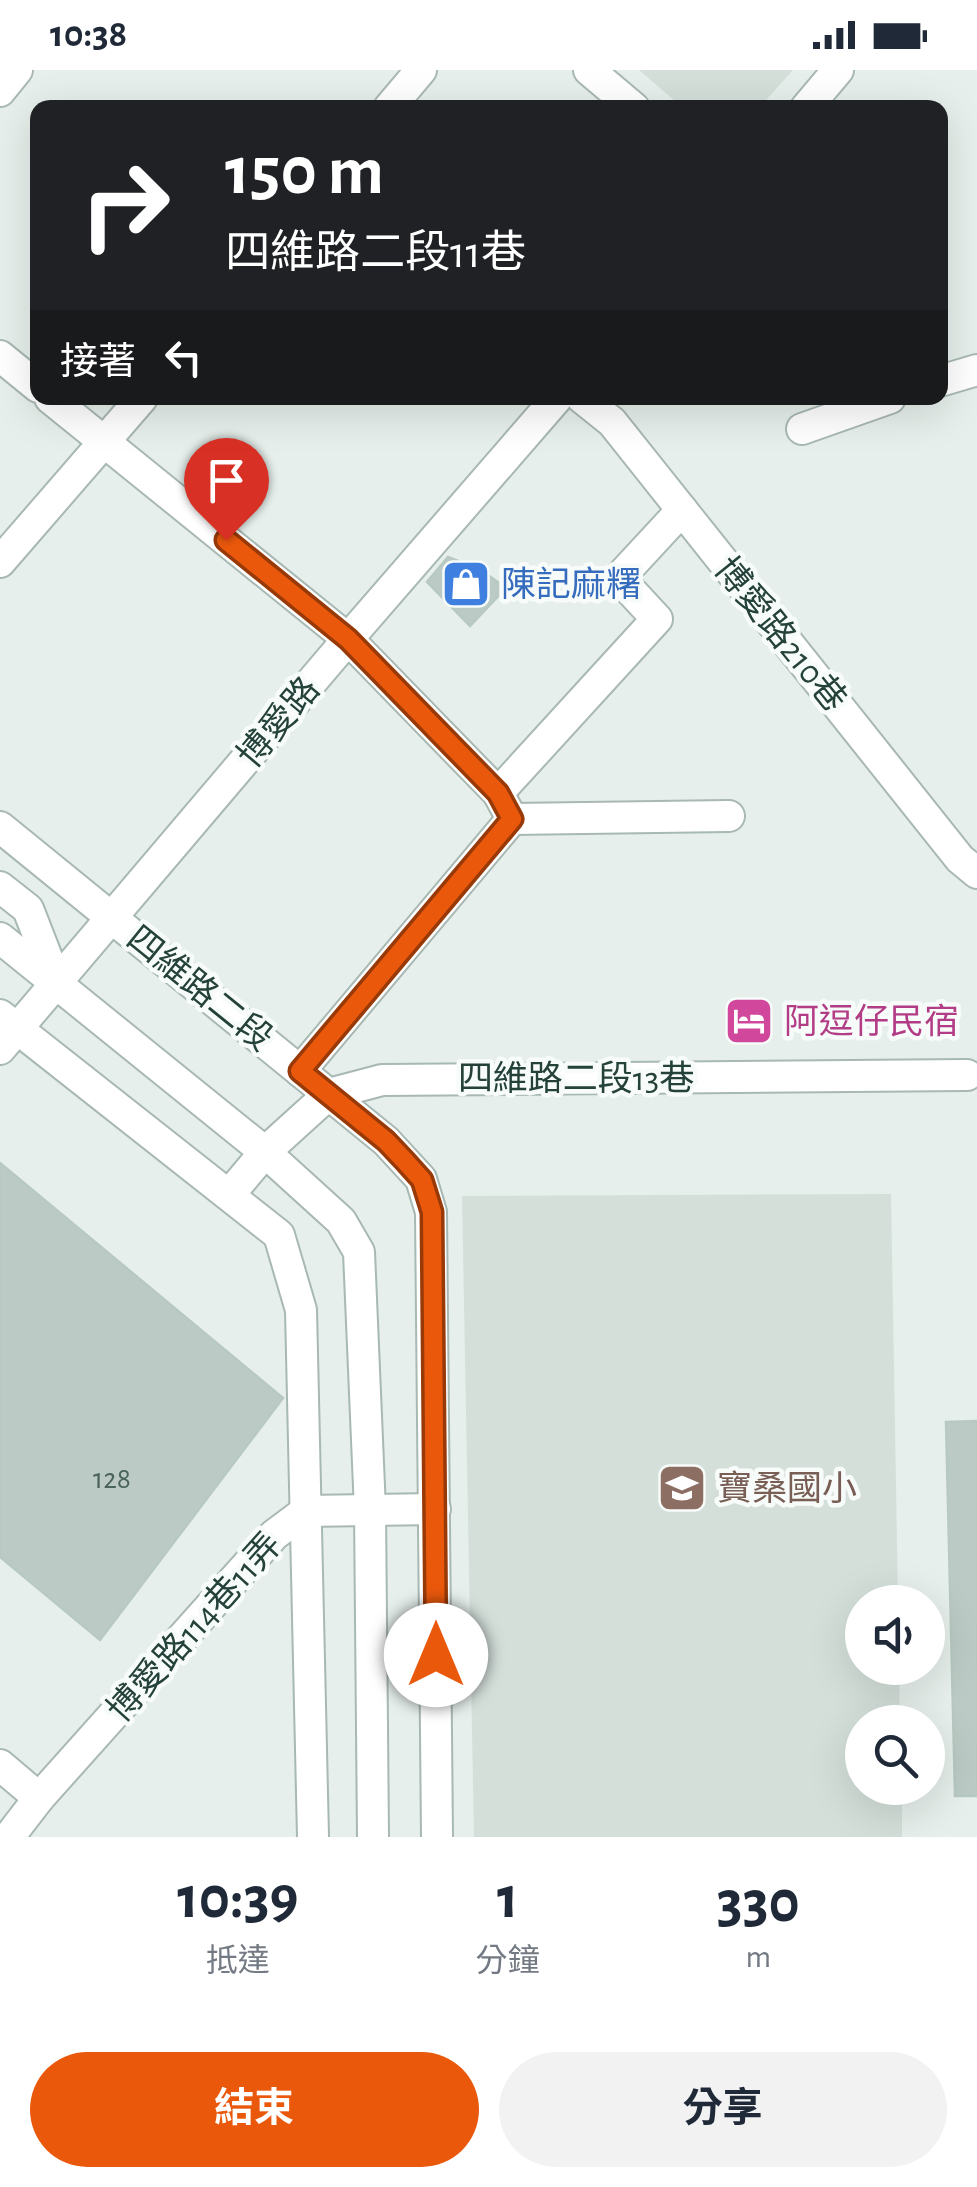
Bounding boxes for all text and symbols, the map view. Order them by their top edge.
text: 10:38 [50,16,127,54]
text: 150 m [225,137,384,207]
icon: right [60,140,190,270]
text: 四維路二段11巷 [225,231,526,276]
icon: left [156,330,211,385]
text: 接著 [60,344,136,382]
pin [184,438,269,541]
icon: arrive [199,453,254,508]
street label: 博愛路210巷 [708,550,854,718]
shop icon: 陳記麻糬 [440,558,492,610]
place label: 陳記麻糬 [501,566,641,603]
street label: 博愛路 [230,670,326,774]
street label: 四維路二段 [120,919,279,1058]
hotel icon: 阿逗仔民宿 [723,995,775,1047]
place label: 阿逗仔民宿 [784,1003,959,1040]
street label: 四維路二段13巷 [458,1060,694,1097]
school or university icon: 寶桑國小 [656,1462,708,1514]
house number: 128 [93,1464,131,1494]
place label: 寶桑國小 [717,1470,857,1507]
street label: 博愛路114巷11弄 [100,1526,288,1729]
map controls [845,1585,945,1805]
button: sound [845,1585,945,1685]
position arrow [384,1603,488,1707]
button: search [845,1705,945,1805]
text: 10:39 [177,1869,299,1929]
text: 1 [497,1869,519,1929]
text: 330 [717,1873,800,1933]
text: m [746,1941,771,1973]
text: 抵達 [206,1945,270,1977]
text: 分鐘 [476,1945,540,1977]
button: 結束 [30,2052,479,2167]
button: 分享 [499,2052,947,2167]

